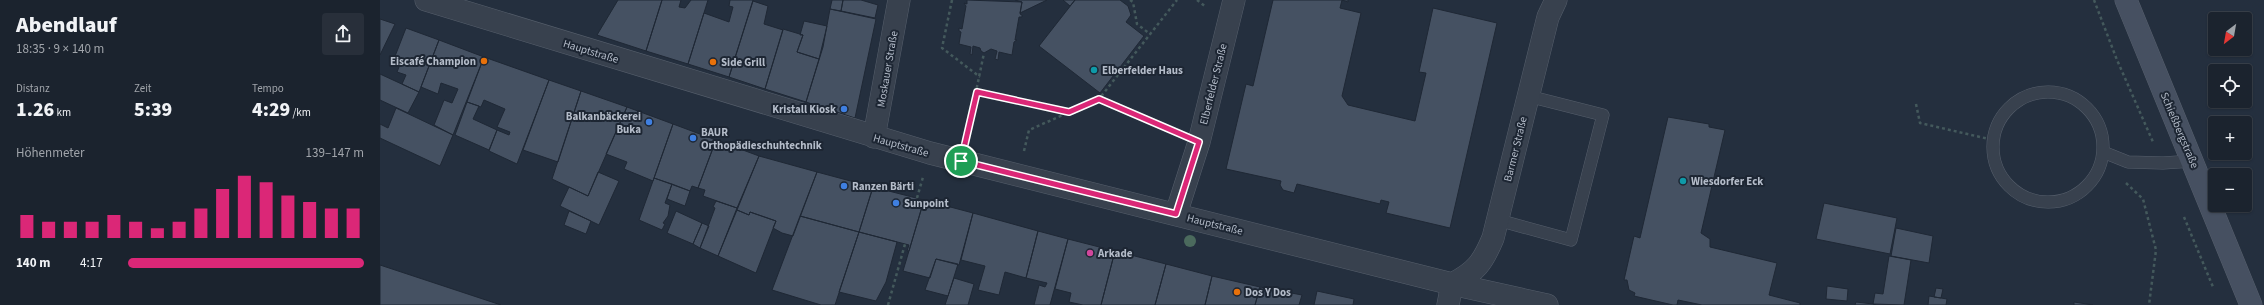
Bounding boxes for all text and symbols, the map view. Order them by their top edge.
text: Abendlauf [16,9,117,41]
north arrow [2208,12,2252,56]
map controls [2208,12,2252,212]
button: share [322,13,364,55]
street label: Moskauer Straße [873,29,902,108]
street label: Hauptstraße [561,36,621,67]
text: 18:35 · 9 × 140 m [16,40,104,58]
street label: Elberfelder Straße [1196,41,1231,126]
place label: Eiscafé Champion [390,54,476,69]
place label: Side Grill [721,55,766,70]
marker: Eiscafé Champion [479,56,489,66]
marker: Side Grill [708,57,718,67]
place label: Elberfelder Haus [1102,63,1183,78]
button: locate [2208,64,2252,108]
marker: Elberfelder Haus [1089,65,1099,75]
text: Distanz [16,81,50,96]
text: Zeit [134,81,152,96]
text: Tempo [252,81,284,96]
street label: Schießbergstraße [2157,90,2203,171]
text: 1.26 [16,96,54,124]
text: 5:39 [134,96,172,124]
text: 4:29 [252,96,290,124]
place label: Kristall Kiosk [772,102,836,117]
marker: Kristall Kiosk [839,104,849,114]
text: km [54,105,71,120]
text: /km [290,105,311,120]
place label: Balkanbäckerei Buka [566,109,641,137]
street label: Barmer Straße [1500,114,1531,183]
button: + [2208,116,2252,160]
marker: Balkanbäckerei Buka [644,117,654,127]
place label: BAUR Orthopädieschuhtechnik [701,125,822,153]
street label: Hauptstraße [871,130,931,161]
marker: BAUR Orthopädieschuhtechnik [688,133,698,143]
text: Höhenmeter [16,144,84,162]
text: 139–147 m [306,144,364,162]
pin [944,144,978,178]
icon: arrive [950,150,972,172]
button: − [2208,168,2252,212]
place label: Wiesdorfer Eck [1691,174,1763,189]
marker: Wiesdorfer Eck [1678,176,1688,186]
place label: Ranzen Bärti [852,179,914,194]
marker: Ranzen Bärti [839,181,849,191]
place label: Sunpoint [904,196,949,211]
marker: Sunpoint [891,198,901,208]
street label: Hauptstraße [1185,210,1245,239]
place label: Arkade [1097,246,1133,261]
marker: Arkade [1085,248,1095,258]
text: 140 m [16,254,50,272]
text: 4:17 [80,254,103,272]
place label: Dos Y Dos [1245,285,1291,300]
marker: Dos Y Dos [1232,287,1242,297]

